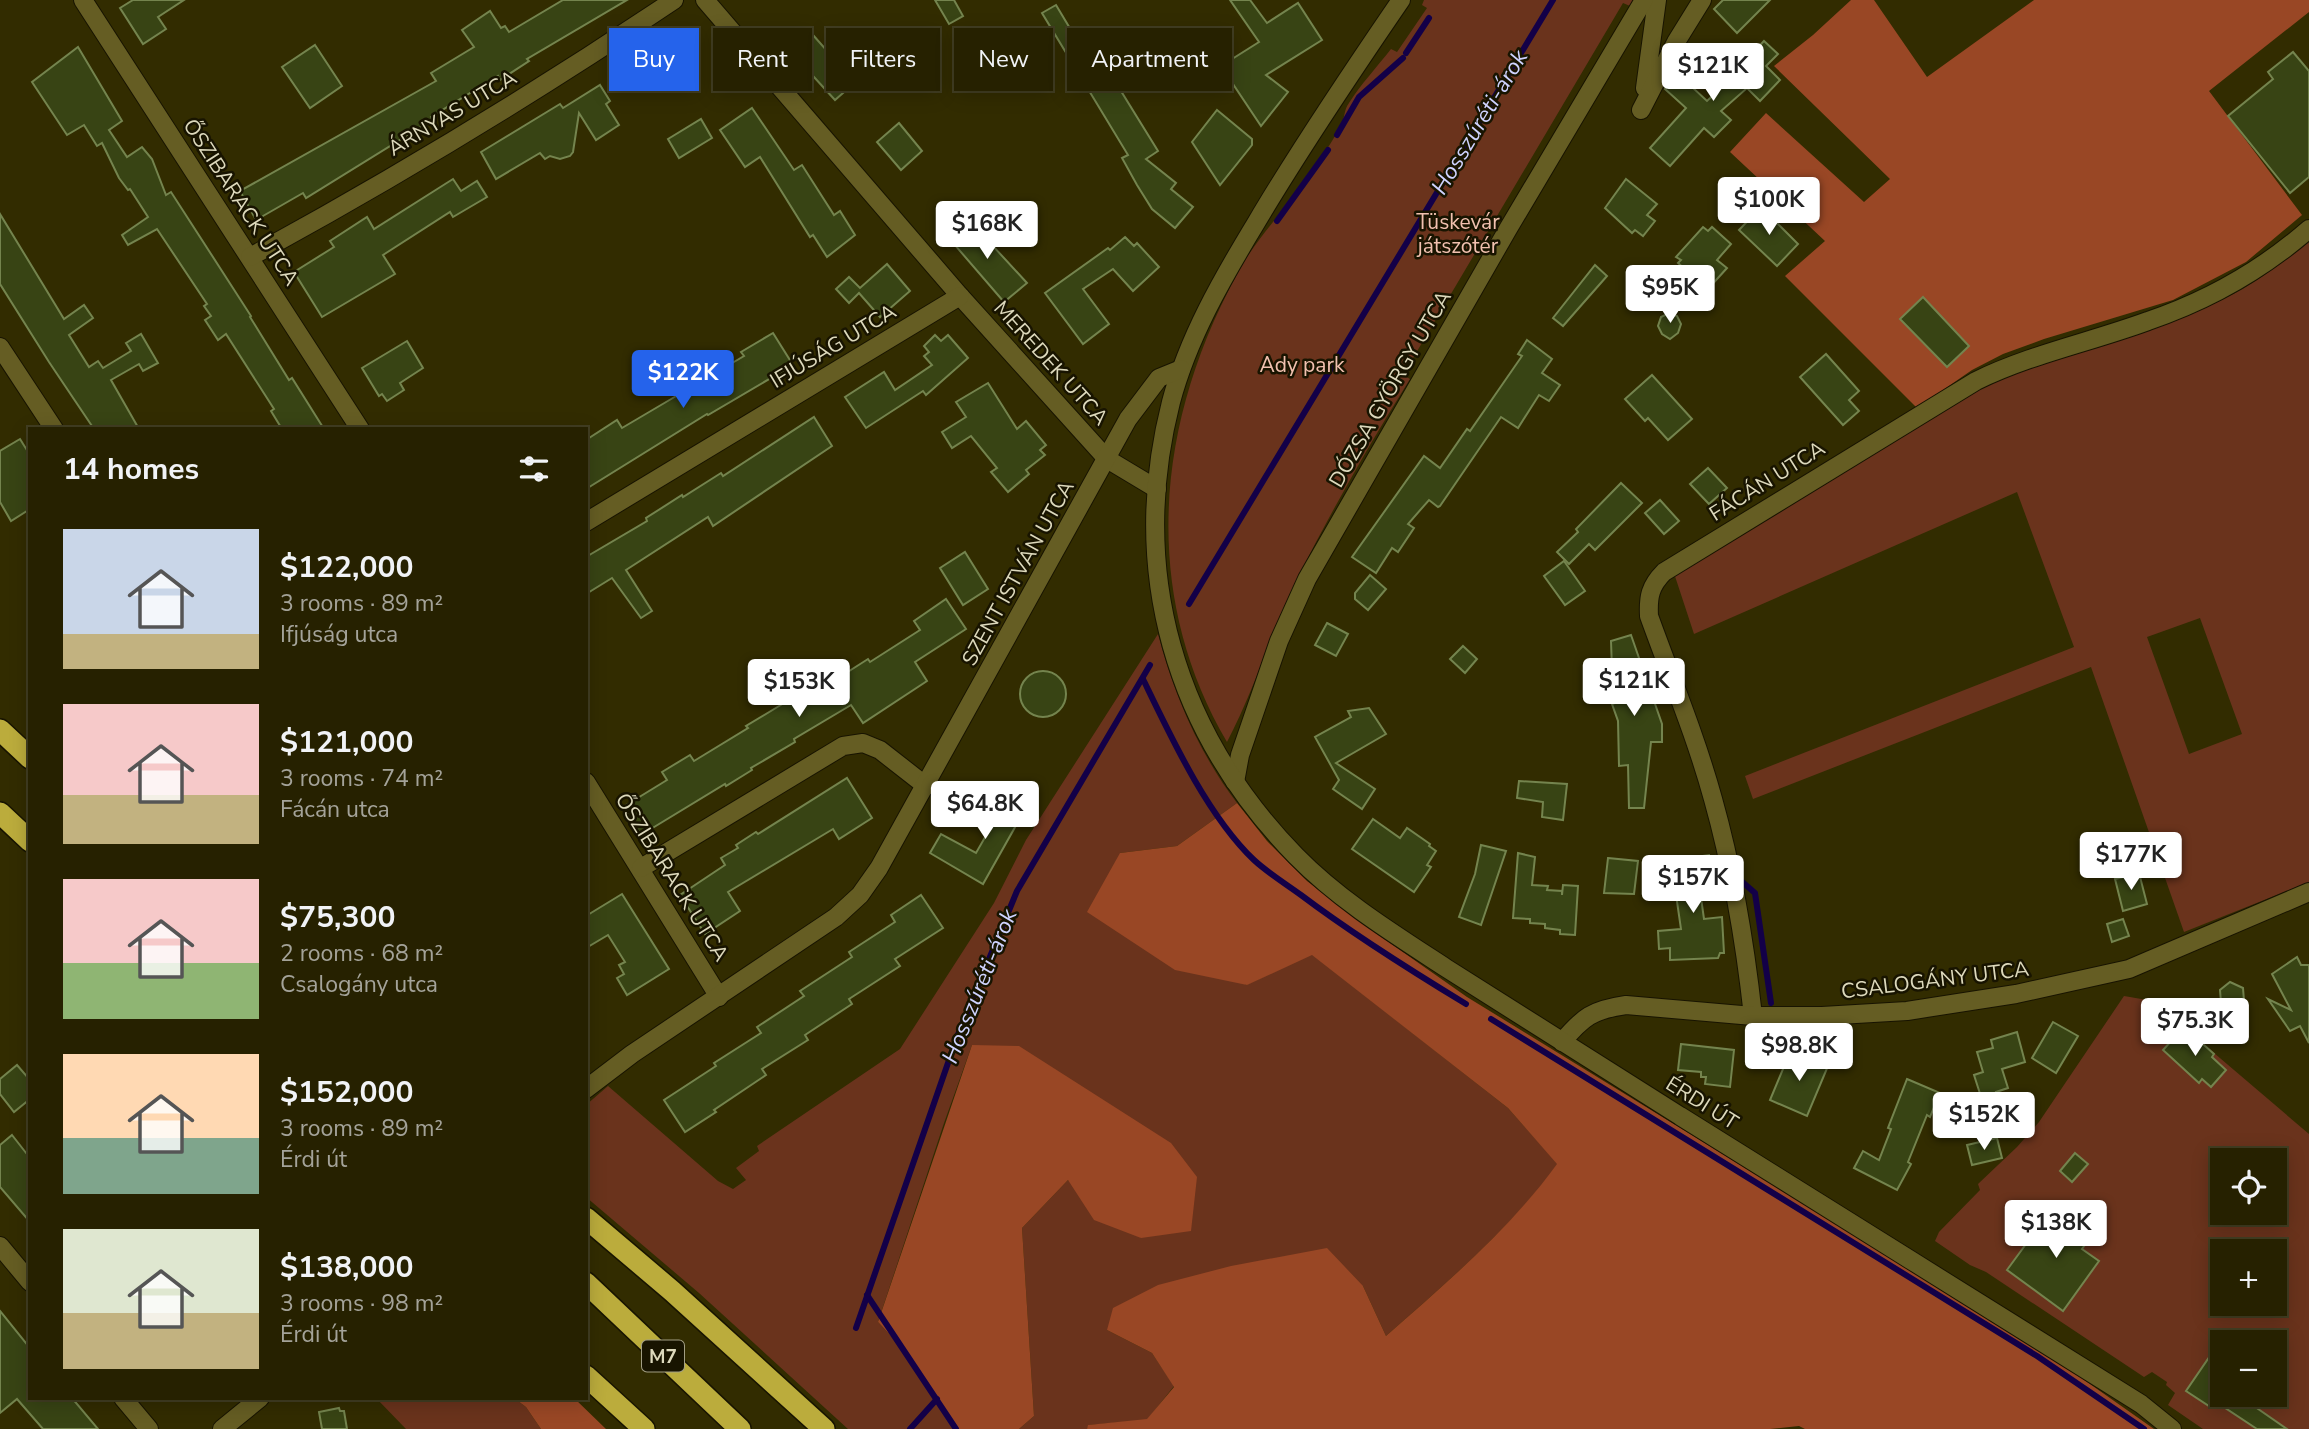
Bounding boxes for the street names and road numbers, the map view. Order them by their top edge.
street label: ÁRNYAS UTCA [382,63,522,163]
street label: ŐSZIBARACK UTCA [177,113,305,291]
street label: DÓZSA GYÖRGY UTCA [1322,286,1458,492]
street label: MEREDEK UTCA [987,295,1115,431]
street label: IFJÚSÁG UTCA [765,297,901,395]
street label: FÁCÁN UTCA [1704,434,1830,528]
street label: SZENT ISTVÁN UTCA [955,475,1081,671]
street label: ŐSZIBARACK UTCA [609,787,735,967]
street label: CSALOGÁNY UTCA [1840,955,2030,1005]
street label: ÉRDI ÚT [1660,1070,1744,1136]
road number: M7 [642,1340,684,1372]

